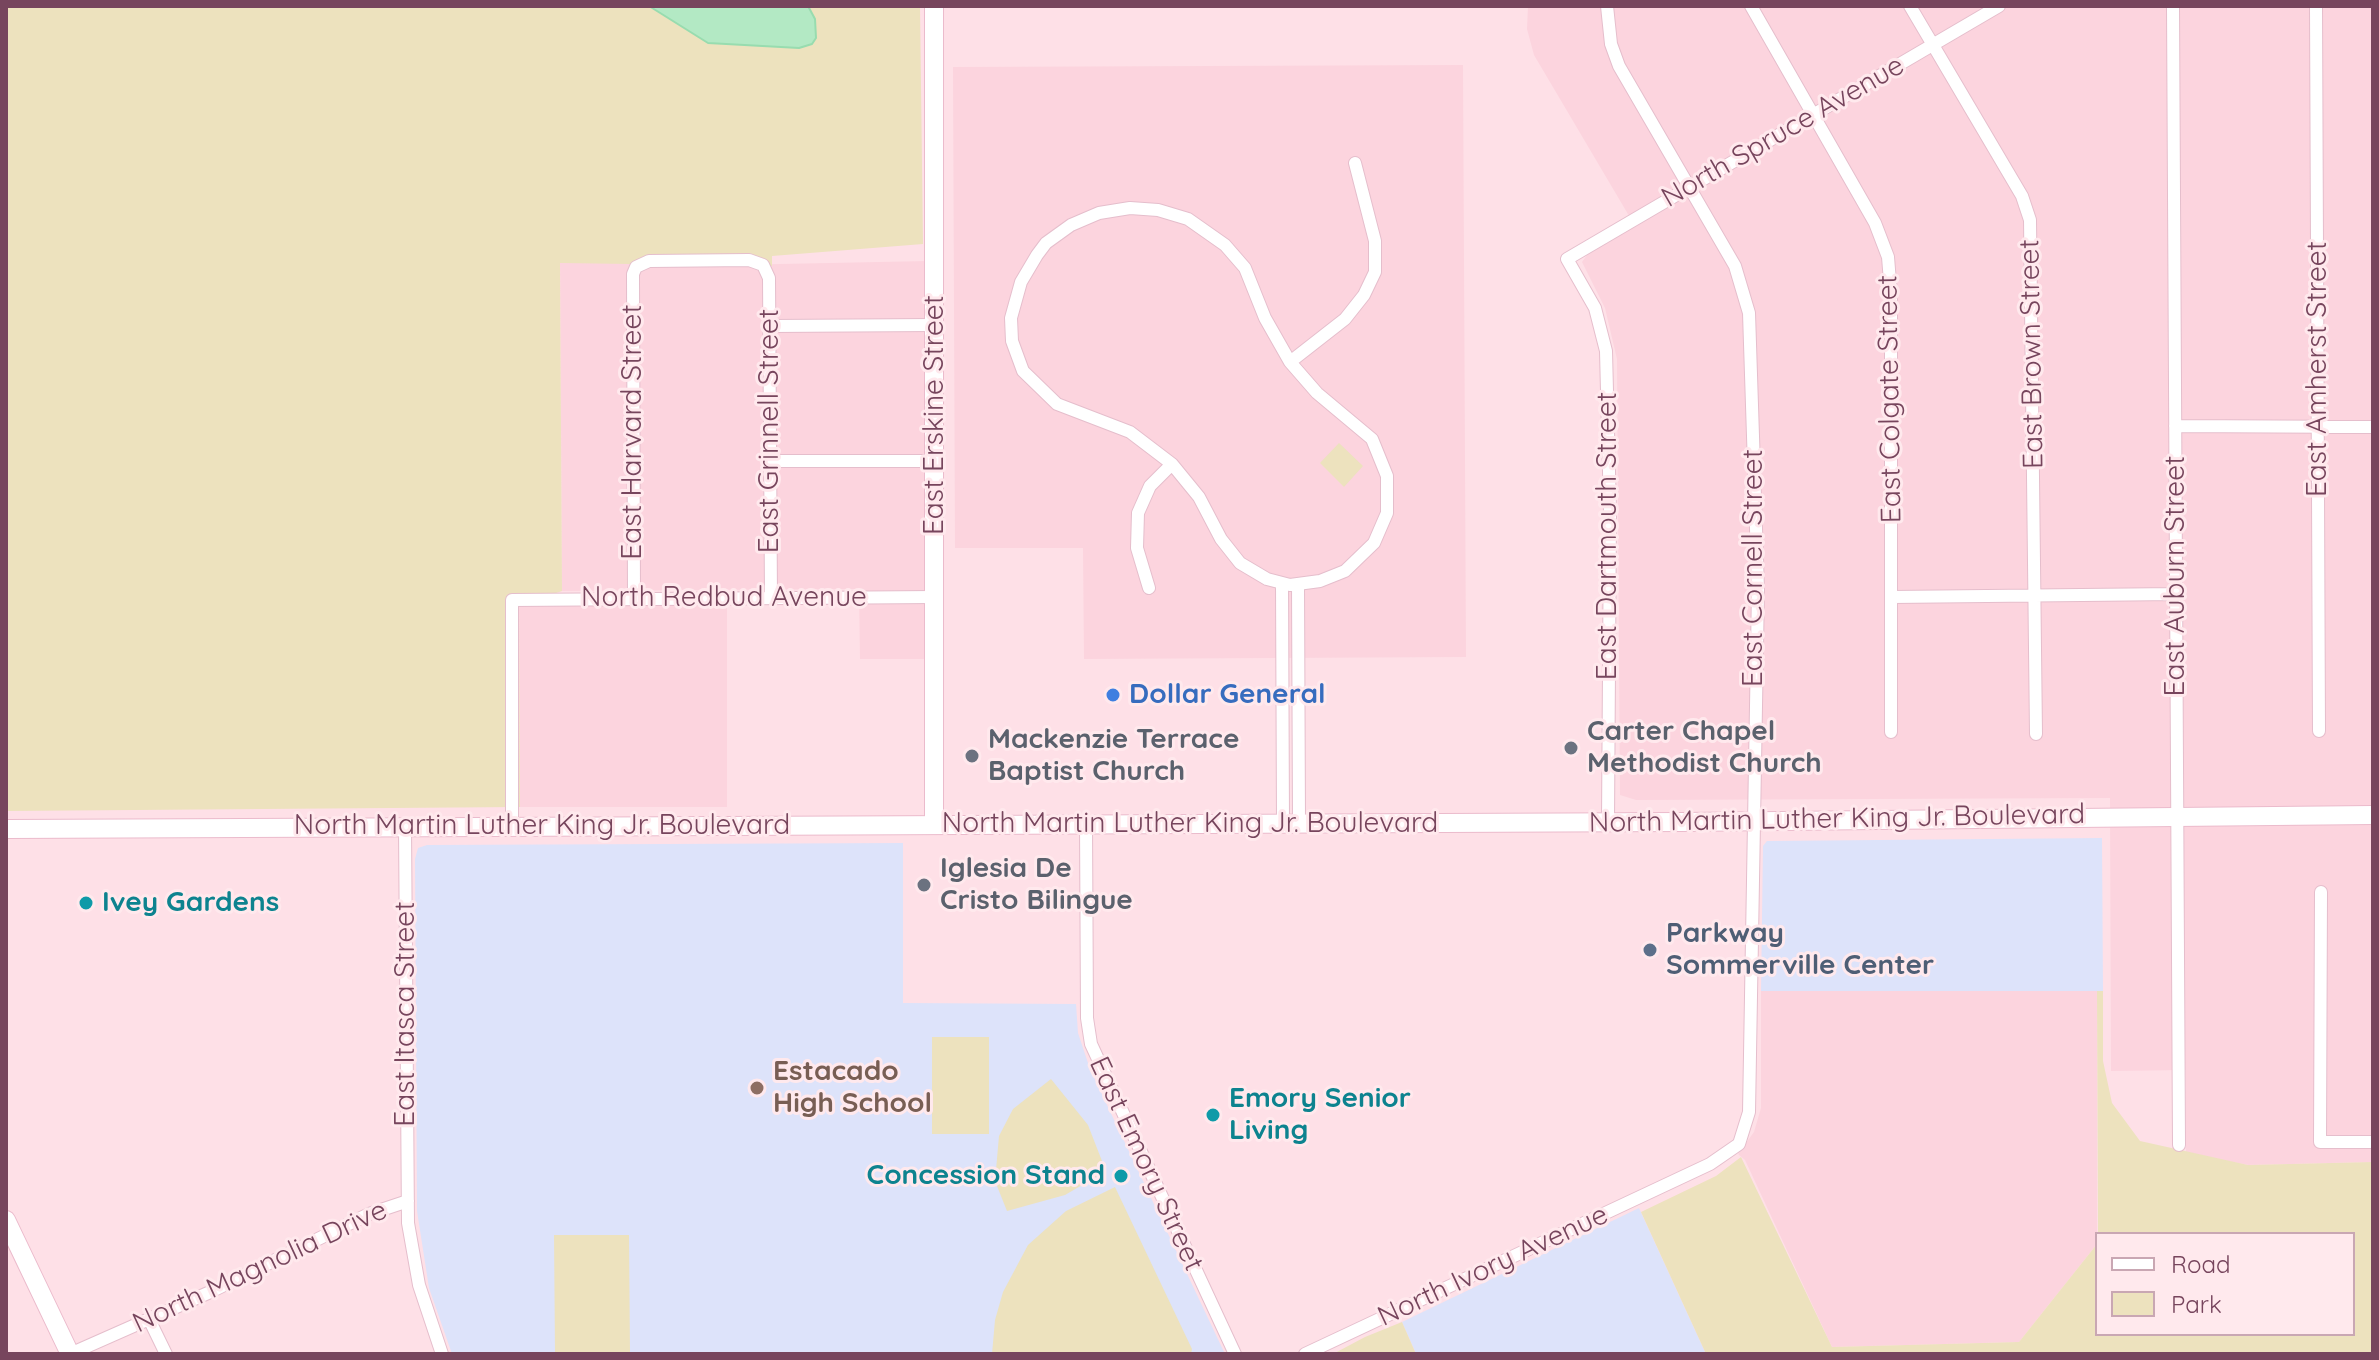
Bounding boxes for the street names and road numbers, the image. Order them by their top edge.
street label: North Spruce Avenue [1656,49,1910,215]
street label: East Brown Street [2013,239,2051,469]
street label: East Amherst Street [2301,241,2335,497]
street label: East Colgate Street [1871,275,1909,523]
street label: East Erskine Street [918,295,952,535]
street label: East Harvard Street [616,304,650,560]
street label: East Grinnell Street [753,309,787,553]
street label: East Dartmouth Street [1591,392,1625,680]
street label: East Cornell Street [1737,449,1771,687]
street label: East Auburn Street [2159,456,2193,696]
street label: North Redbud Avenue [581,581,867,615]
street label: North Martin Luther King Jr. Boulevard [1589,798,2085,840]
street label: North Martin Luther King Jr. Boulevard [942,807,1438,841]
street label: North Martin Luther King Jr. Boulevard [294,809,790,843]
street label: East Itasca Street [389,901,423,1127]
street label: East Emory Street [1082,1052,1210,1276]
street label: North Magnolia Drive [128,1193,392,1341]
street label: North Ivory Avenue [1373,1198,1613,1334]

